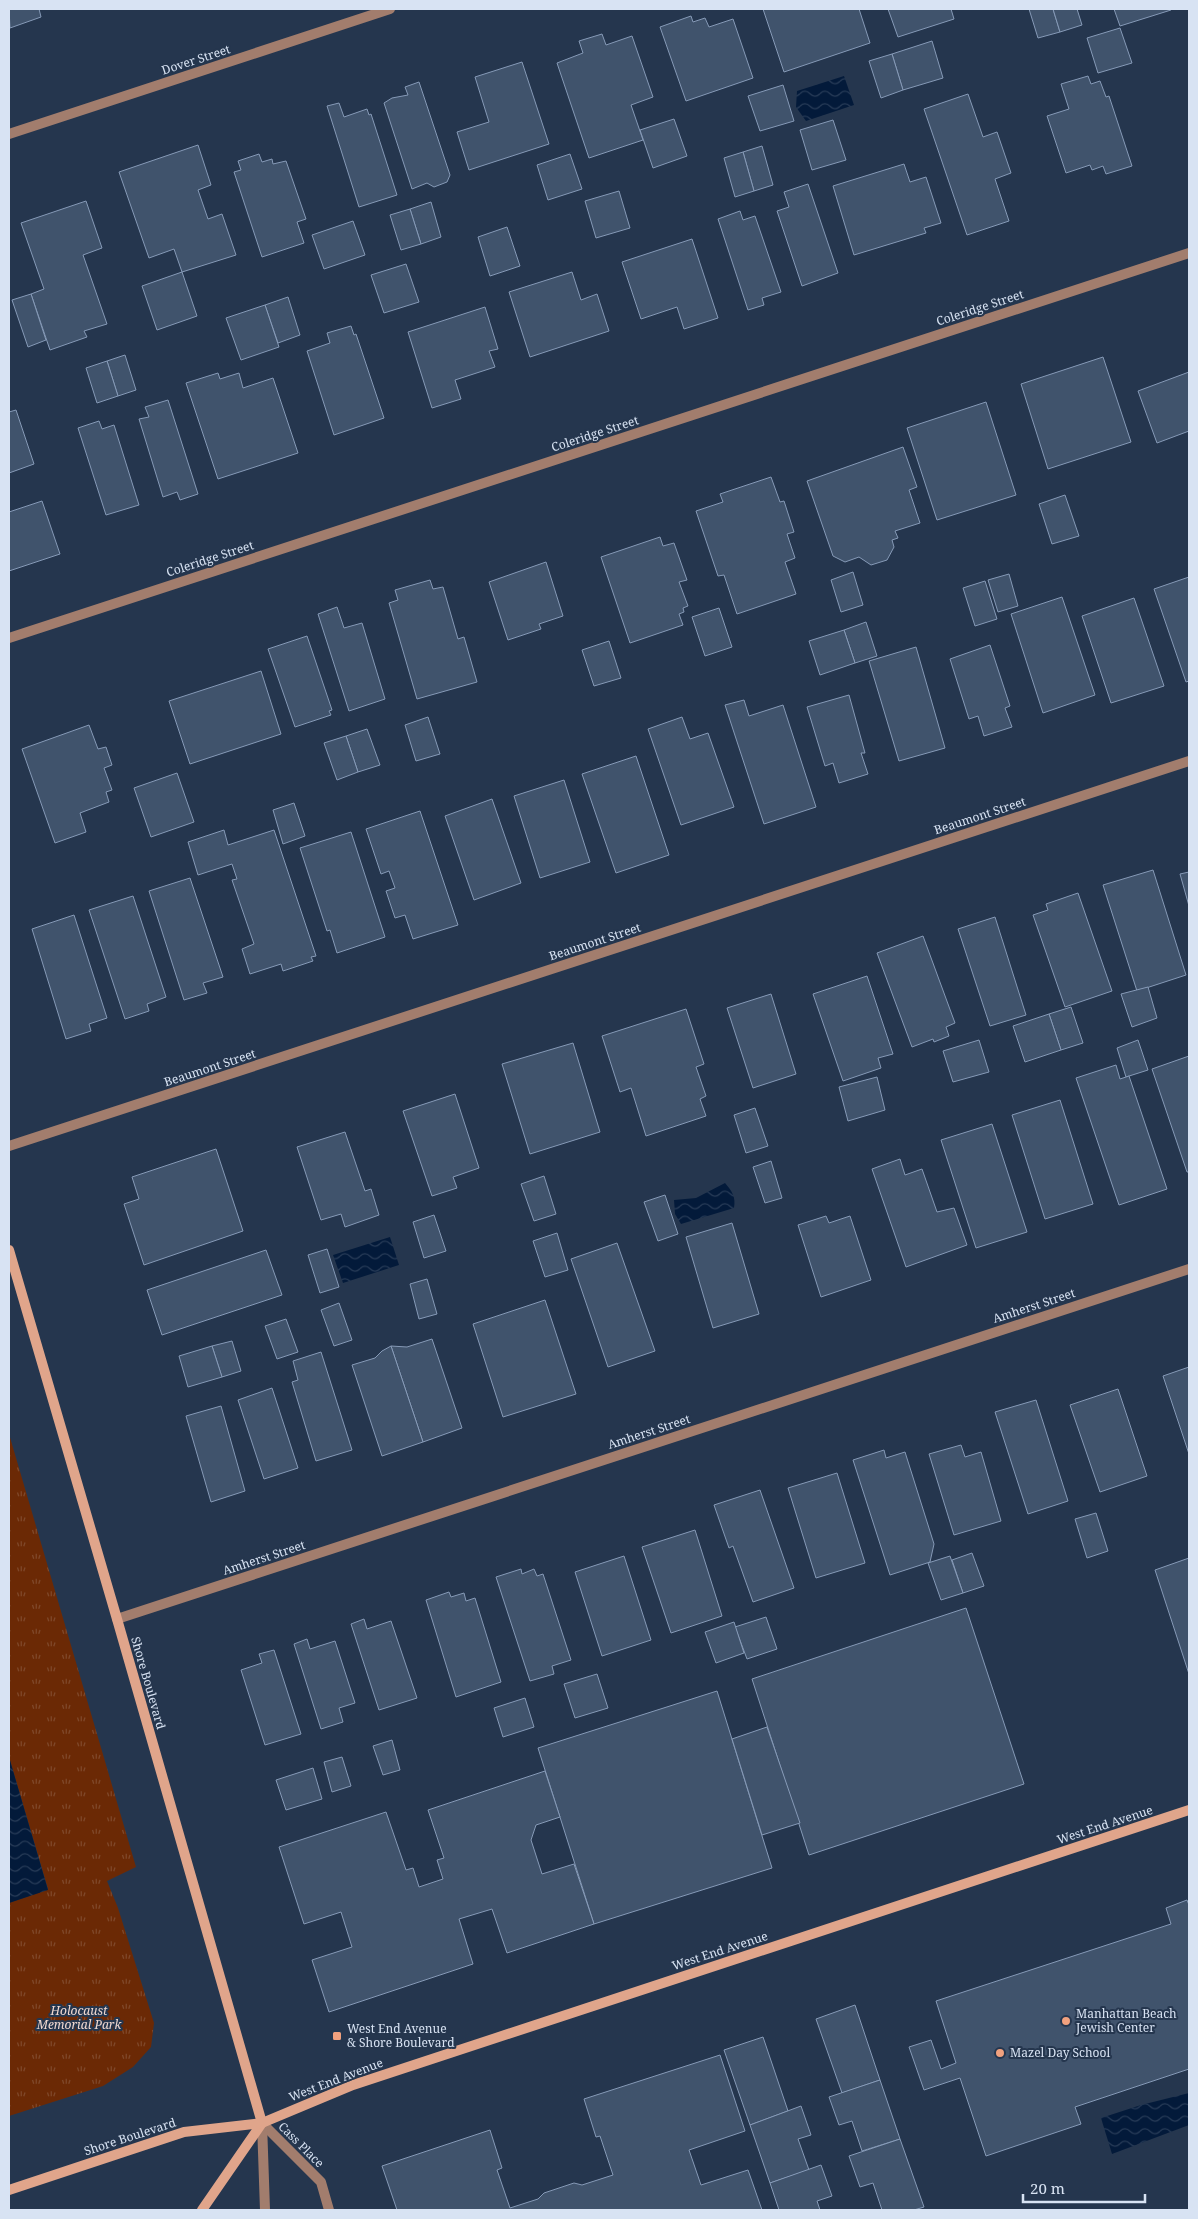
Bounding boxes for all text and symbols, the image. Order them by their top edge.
street label: Dover Street [159,40,232,79]
street label: Coleridge Street [934,285,1026,330]
street label: Coleridge Street [549,411,641,456]
street label: Coleridge Street [164,536,256,581]
street label: Beaumont Street [932,793,1028,838]
street label: Beaumont Street [547,919,643,964]
street label: Beaumont Street [162,1045,258,1090]
street label: Amherst Street [990,1284,1077,1327]
street label: Amherst Street [605,1410,692,1453]
street label: Amherst Street [220,1536,307,1579]
street label: Shore Boulevard [127,1635,170,1732]
street label: West End Avenue [1055,1801,1155,1848]
street label: West End Avenue [670,1927,770,1974]
park label: Holocaust Memorial Park [36,2002,122,2033]
place label: Manhattan Beach Jewish Center [1075,2005,1177,2036]
marker: Manhattan Beach Jewish Center [1060,2015,1072,2027]
place label: West End Avenue & Shore Boulevard [347,2020,455,2051]
marker: West End Avenue & Shore Boulevard [331,2030,343,2042]
place label: Mazel Day School [1010,2044,1110,2061]
marker: Mazel Day School [994,2047,1006,2059]
street label: West End Avenue [286,2054,385,2105]
street label: Shore Boulevard [82,2113,178,2159]
street label: Cass Place [275,2118,328,2171]
scale bar [1023,2172,1146,2204]
text: 20 m [1030,2178,1065,2198]

